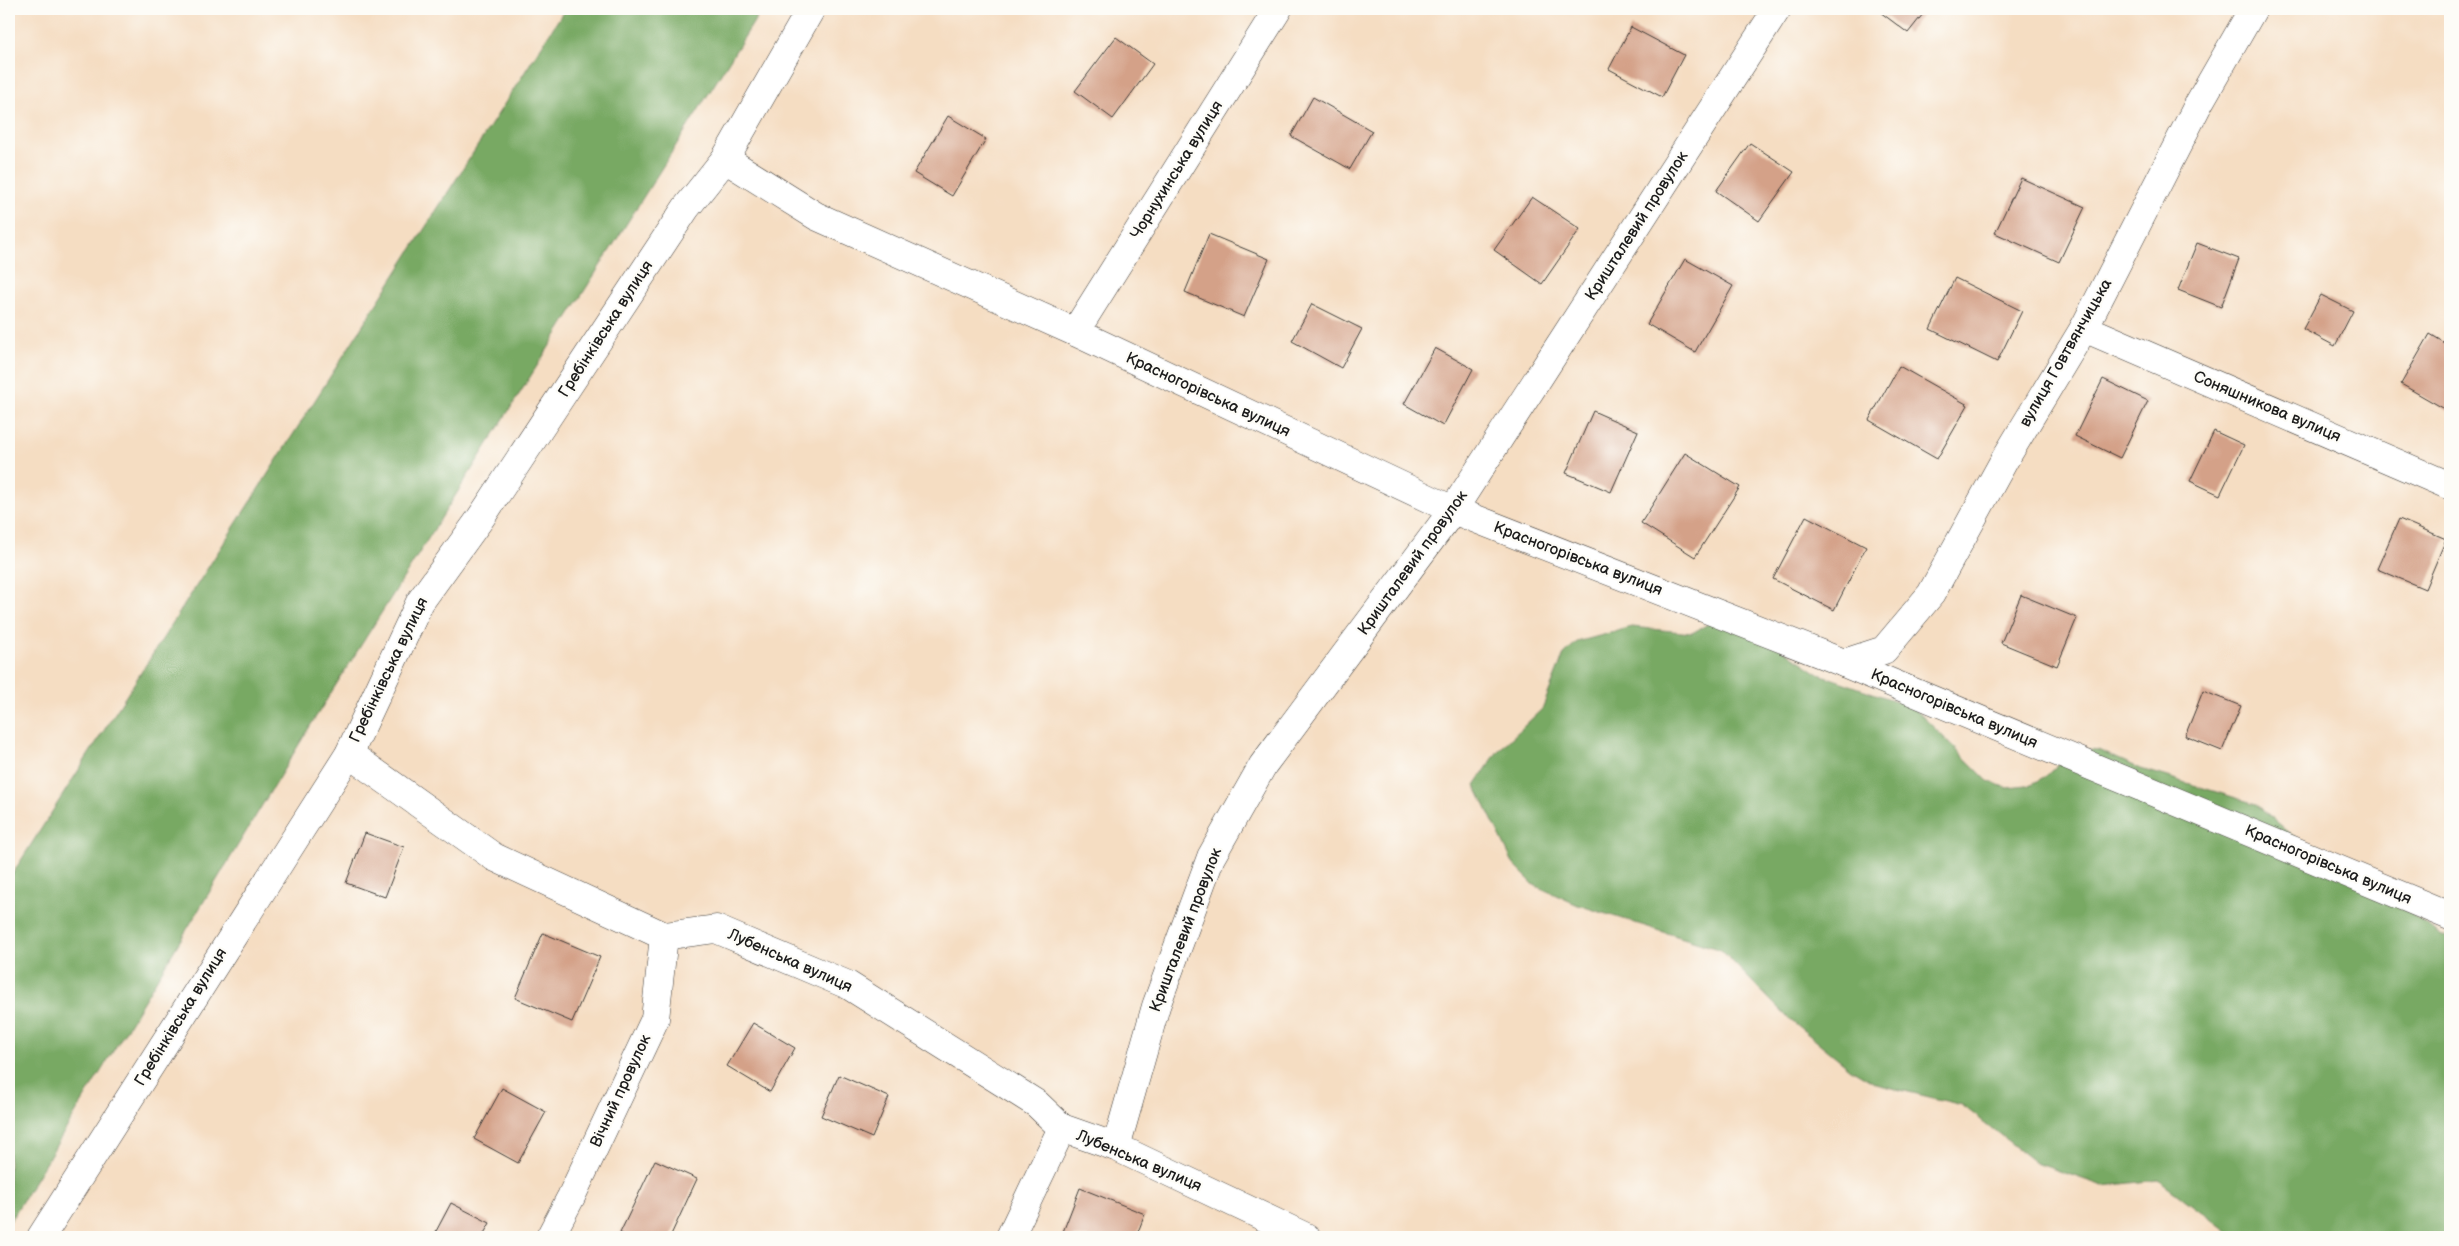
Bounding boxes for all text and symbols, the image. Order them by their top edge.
street label: Чорнухинська вулиця [1127,97,1227,243]
street label: Кришталевий провулок [1582,147,1693,304]
street label: Гребінківська вулиця [555,257,657,401]
street label: вулиця Говтвянчицька [2016,275,2116,430]
street label: Красногорівська вулиця [1123,348,1293,442]
street label: Соняшникова вулиця [2190,367,2344,447]
street label: Кришталевий провулок [1354,487,1472,639]
street label: Красногорівська вулиця [1491,518,1665,600]
street label: Гребінківська вулиця [346,594,432,746]
street label: Красногорівська вулиця [1868,665,2040,753]
street label: Красногорівська вулиця [2242,821,2414,909]
street label: Кришталевий провулок [1146,845,1226,1015]
street label: Лубенська вулиця [724,925,855,997]
street label: Гребінківська вулиця [131,944,231,1090]
street label: Вічний провулок [587,1031,656,1150]
street label: Лубенська вулиця [1073,1126,1205,1196]

